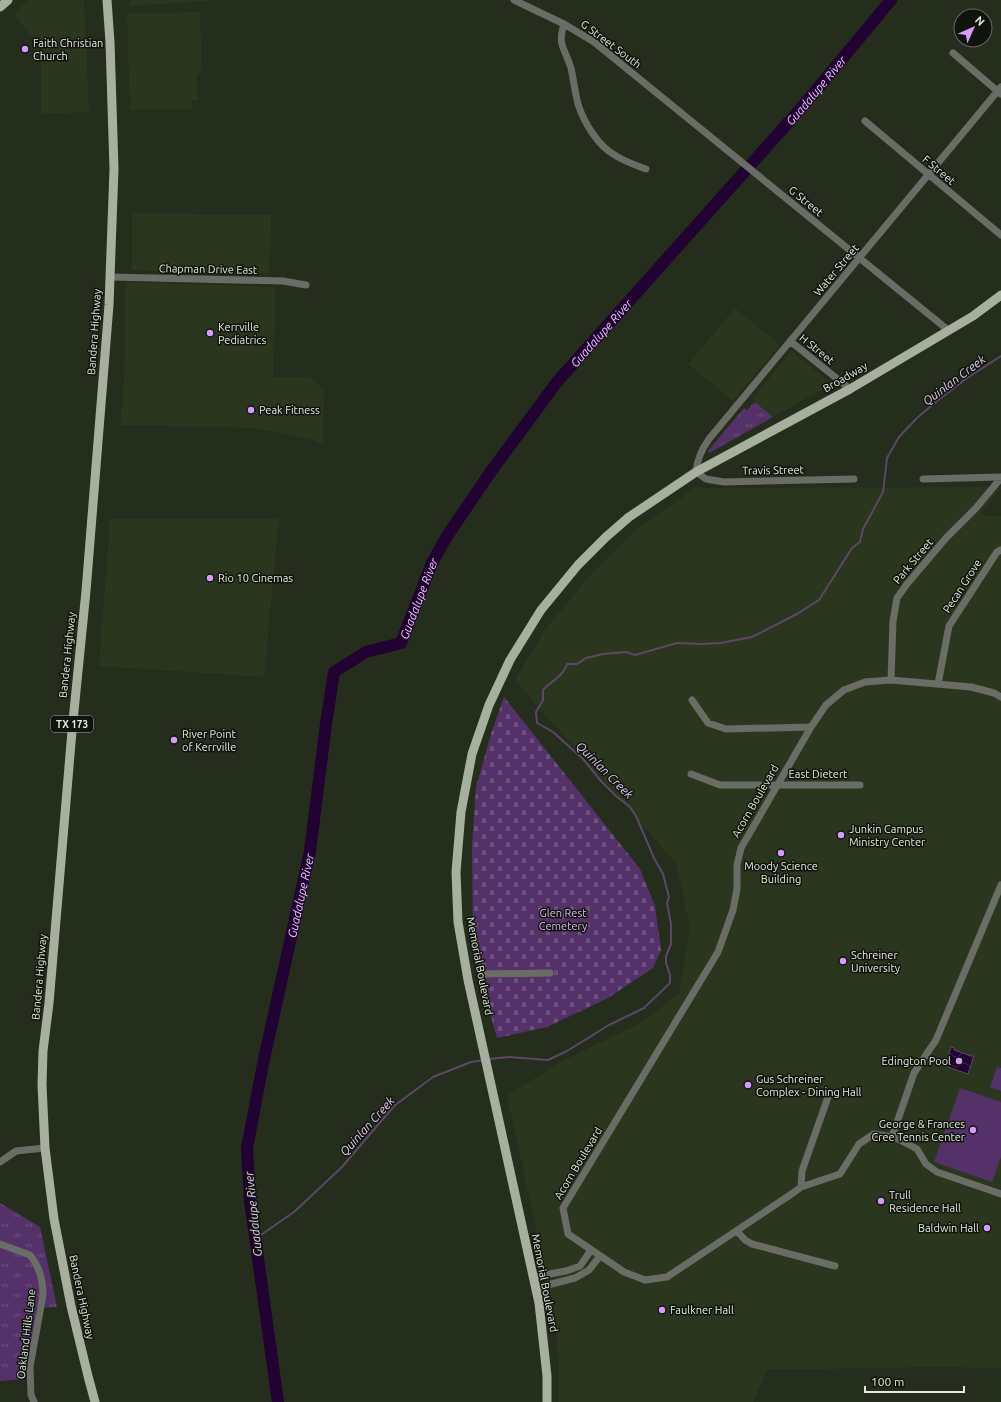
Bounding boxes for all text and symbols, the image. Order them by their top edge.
north arrow [953,8,993,48]
text: N [973,14,987,28]
street label: G Street South [579,18,643,70]
place label: Faith Christian Church [33,37,103,62]
marker: Faith Christian Church [20,44,30,54]
water label: Guadalupe River [783,53,848,127]
street label: F Street [920,153,958,188]
street label: G Street [786,184,826,219]
street label: Water Street [811,241,861,298]
street label: Chapman Drive East [159,262,258,276]
street label: Bandera Highway [85,288,103,375]
water label: Guadalupe River [567,296,634,369]
place label: Kerrville Pediatrics [218,321,266,346]
marker: Kerrville Pediatrics [205,328,215,338]
street label: H Street [797,331,837,367]
water label: Quinlan Creek [920,352,988,408]
street label: Broadway [821,359,870,394]
place label: Peak Fitness [259,404,320,416]
marker: Peak Fitness [246,405,256,415]
street label: Travis Street [742,463,805,477]
street label: Park Street [891,536,936,586]
water label: Guadalupe River [397,555,440,641]
street label: Pecan Grove [940,557,984,615]
place label: Rio 10 Cinemas [218,572,293,584]
marker: Rio 10 Cinemas [205,573,215,583]
street label: Bandera Highway [57,611,78,698]
road number: TX 173 [51,716,93,732]
place label: River Point of Kerrville [182,728,236,753]
marker: River Point of Kerrville [169,735,179,745]
water label: Quinlan Creek [574,739,637,802]
street label: Acorn Boulevard [729,763,781,839]
street label: East Dietert [789,768,848,780]
place label: Junkin Campus Ministry Center [849,823,926,848]
marker: Junkin Campus Ministry Center [836,830,846,840]
marker: Moody Science Building [776,848,786,858]
water label: Guadalupe River [285,852,316,939]
place label: Moody Science Building [744,860,818,885]
park label: Glen Rest Cemetery [539,907,588,932]
street label: Memorial Boulevard [465,916,495,1016]
street label: Bandera Highway [29,933,49,1020]
place label: Schreiner University [851,949,901,974]
marker: Schreiner University [838,956,848,966]
place label: Edington Pool [881,1055,951,1067]
marker: Edington Pool [954,1056,964,1066]
place label: Gus Schreiner Complex - Dining Hall [756,1073,862,1098]
marker: Gus Schreiner Complex - Dining Hall [743,1080,753,1090]
water label: Quinlan Creek [337,1093,397,1158]
place label: George & Frances Cree Tennis Center [872,1118,966,1143]
street label: Acorn Boulevard [552,1125,604,1201]
marker: George & Frances Cree Tennis Center [968,1125,978,1135]
water label: Guadalupe River [242,1170,264,1257]
place label: Trull Residence Hall [889,1189,961,1214]
marker: Trull Residence Hall [876,1196,886,1206]
place label: Baldwin Hall [918,1222,979,1234]
marker: Baldwin Hall [982,1223,992,1233]
street label: Memorial Boulevard [530,1233,560,1333]
street label: Bandera Highway [67,1254,97,1341]
street label: Oakland Hills Lane [15,1288,37,1380]
place label: Faulkner Hall [670,1304,734,1316]
marker: Faulkner Hall [657,1305,667,1315]
scale bar [865,1368,964,1394]
text: 100 m [871,1375,904,1388]

